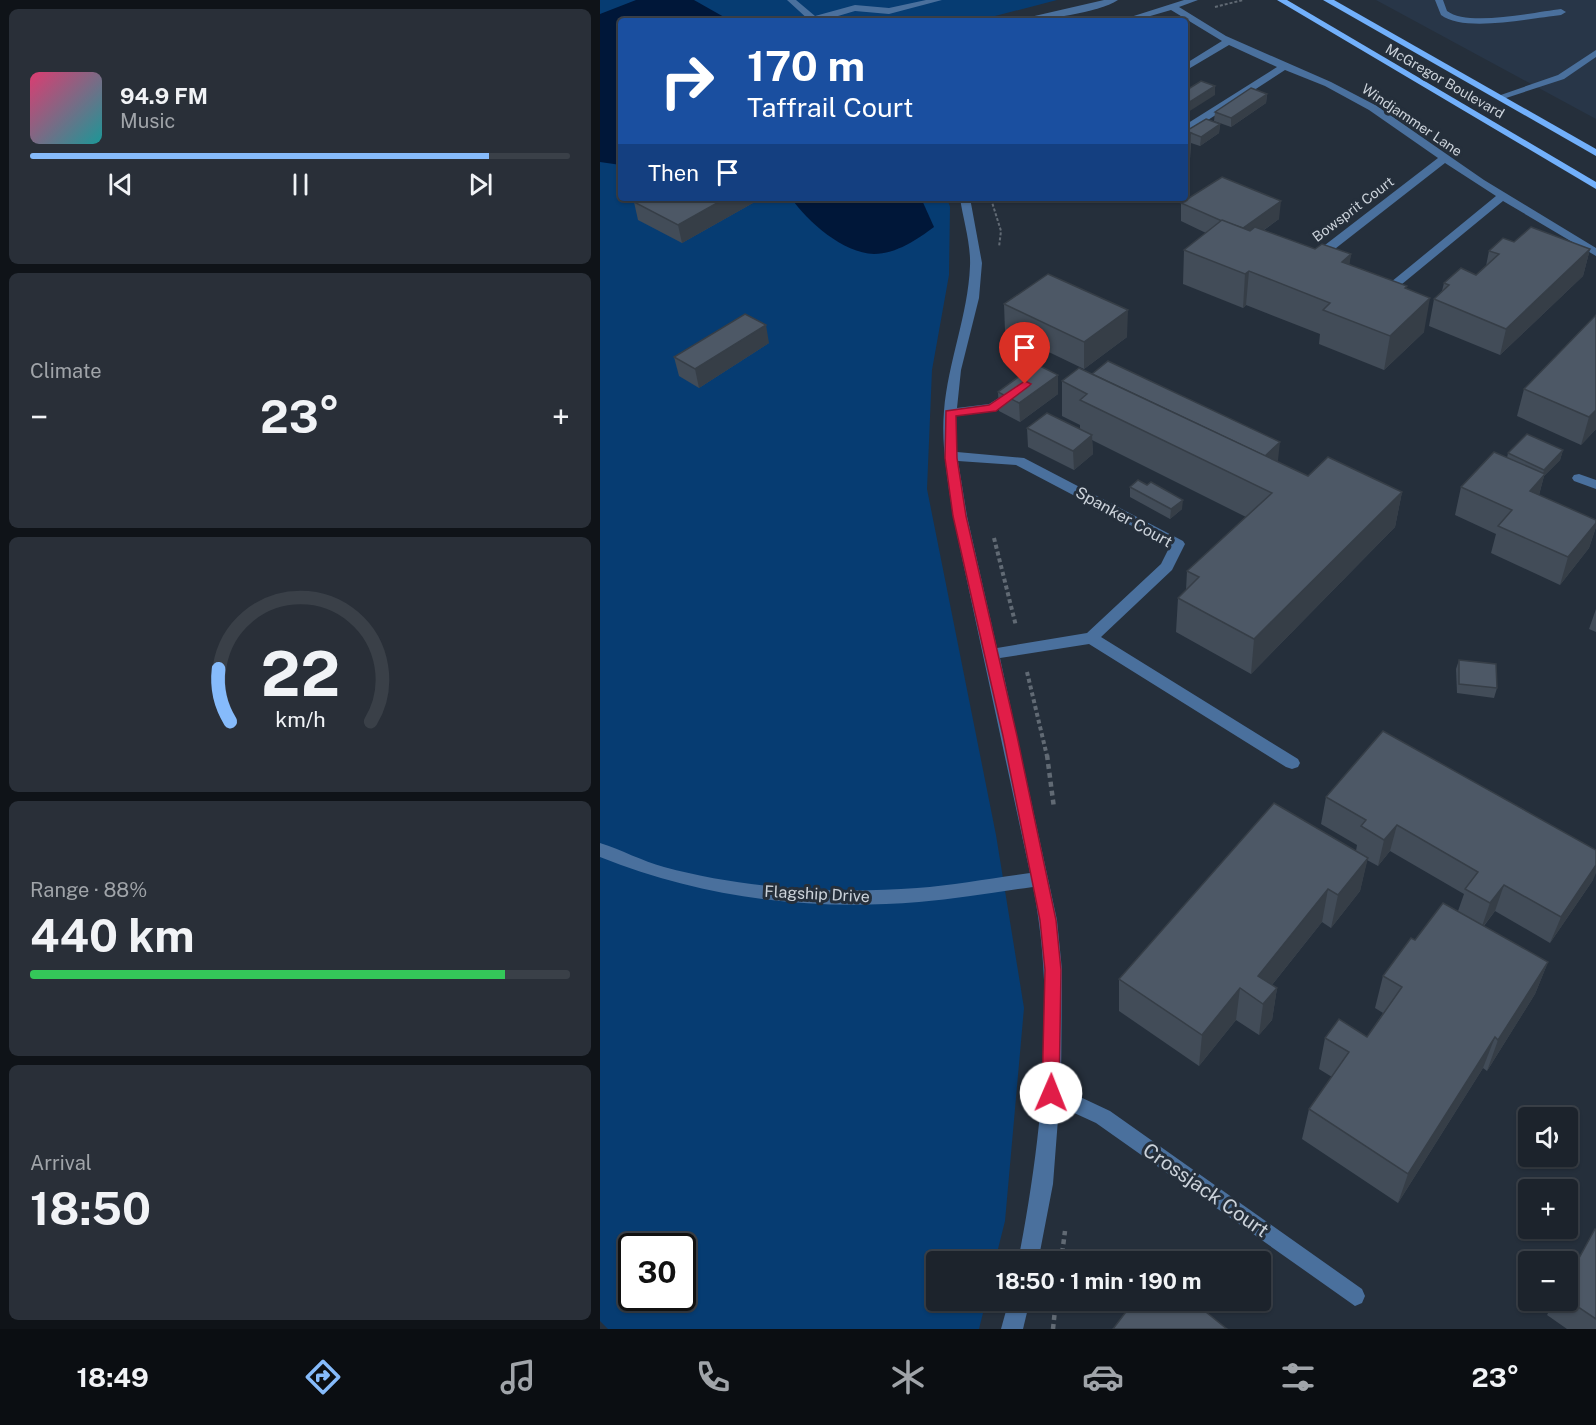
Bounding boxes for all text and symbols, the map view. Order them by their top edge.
text: 170 m [747,41,865,90]
street label: McGregor Boulevard [1383,41,1507,121]
icon: right [648,42,726,120]
street label: Windjammer Lane [1359,81,1465,159]
text: 94.9 FM [120,83,208,109]
text: Taffrail Court [747,91,914,123]
text: Music [120,109,175,133]
icon: arrive [711,156,744,189]
text: Then [648,160,699,186]
icon: previous [104,168,137,201]
icon: pause [284,168,317,201]
icon: next [464,168,497,201]
street label: Bowsprit Court [1309,173,1397,245]
pin [999,322,1050,384]
icon: arrive [1008,331,1041,364]
text: Climate [30,359,102,383]
text: 23° [260,390,340,443]
text: − [30,398,48,436]
text: + [552,398,570,436]
street label: Spanker Court [1072,483,1176,551]
text: 22 [260,637,340,710]
text: km/h [275,707,325,732]
text: Range · 88% [30,878,147,902]
street label: Flagship Drive [764,882,870,906]
text: 440 km [30,909,195,962]
position arrow [1019,1061,1083,1125]
map controls [1518,1107,1578,1311]
button: sound [1518,1107,1578,1167]
street label: Crossjack Court [1138,1138,1274,1242]
text: Arrival [30,1151,92,1175]
button: + [1518,1179,1578,1239]
text: 18:50 [30,1182,151,1235]
speed limit sign: 30 [618,1233,696,1311]
button: − [1518,1251,1578,1311]
text: 18:50 · 1 min · 190 m [996,1268,1202,1294]
icon: directions [302,1356,344,1398]
icon: music [497,1356,539,1398]
icon: phone [692,1356,734,1398]
icon: climate [887,1356,929,1398]
icon: car [1082,1356,1124,1398]
icon: filters [1277,1356,1319,1398]
text: 18:49 [76,1361,149,1393]
text: 23° [1472,1361,1519,1393]

